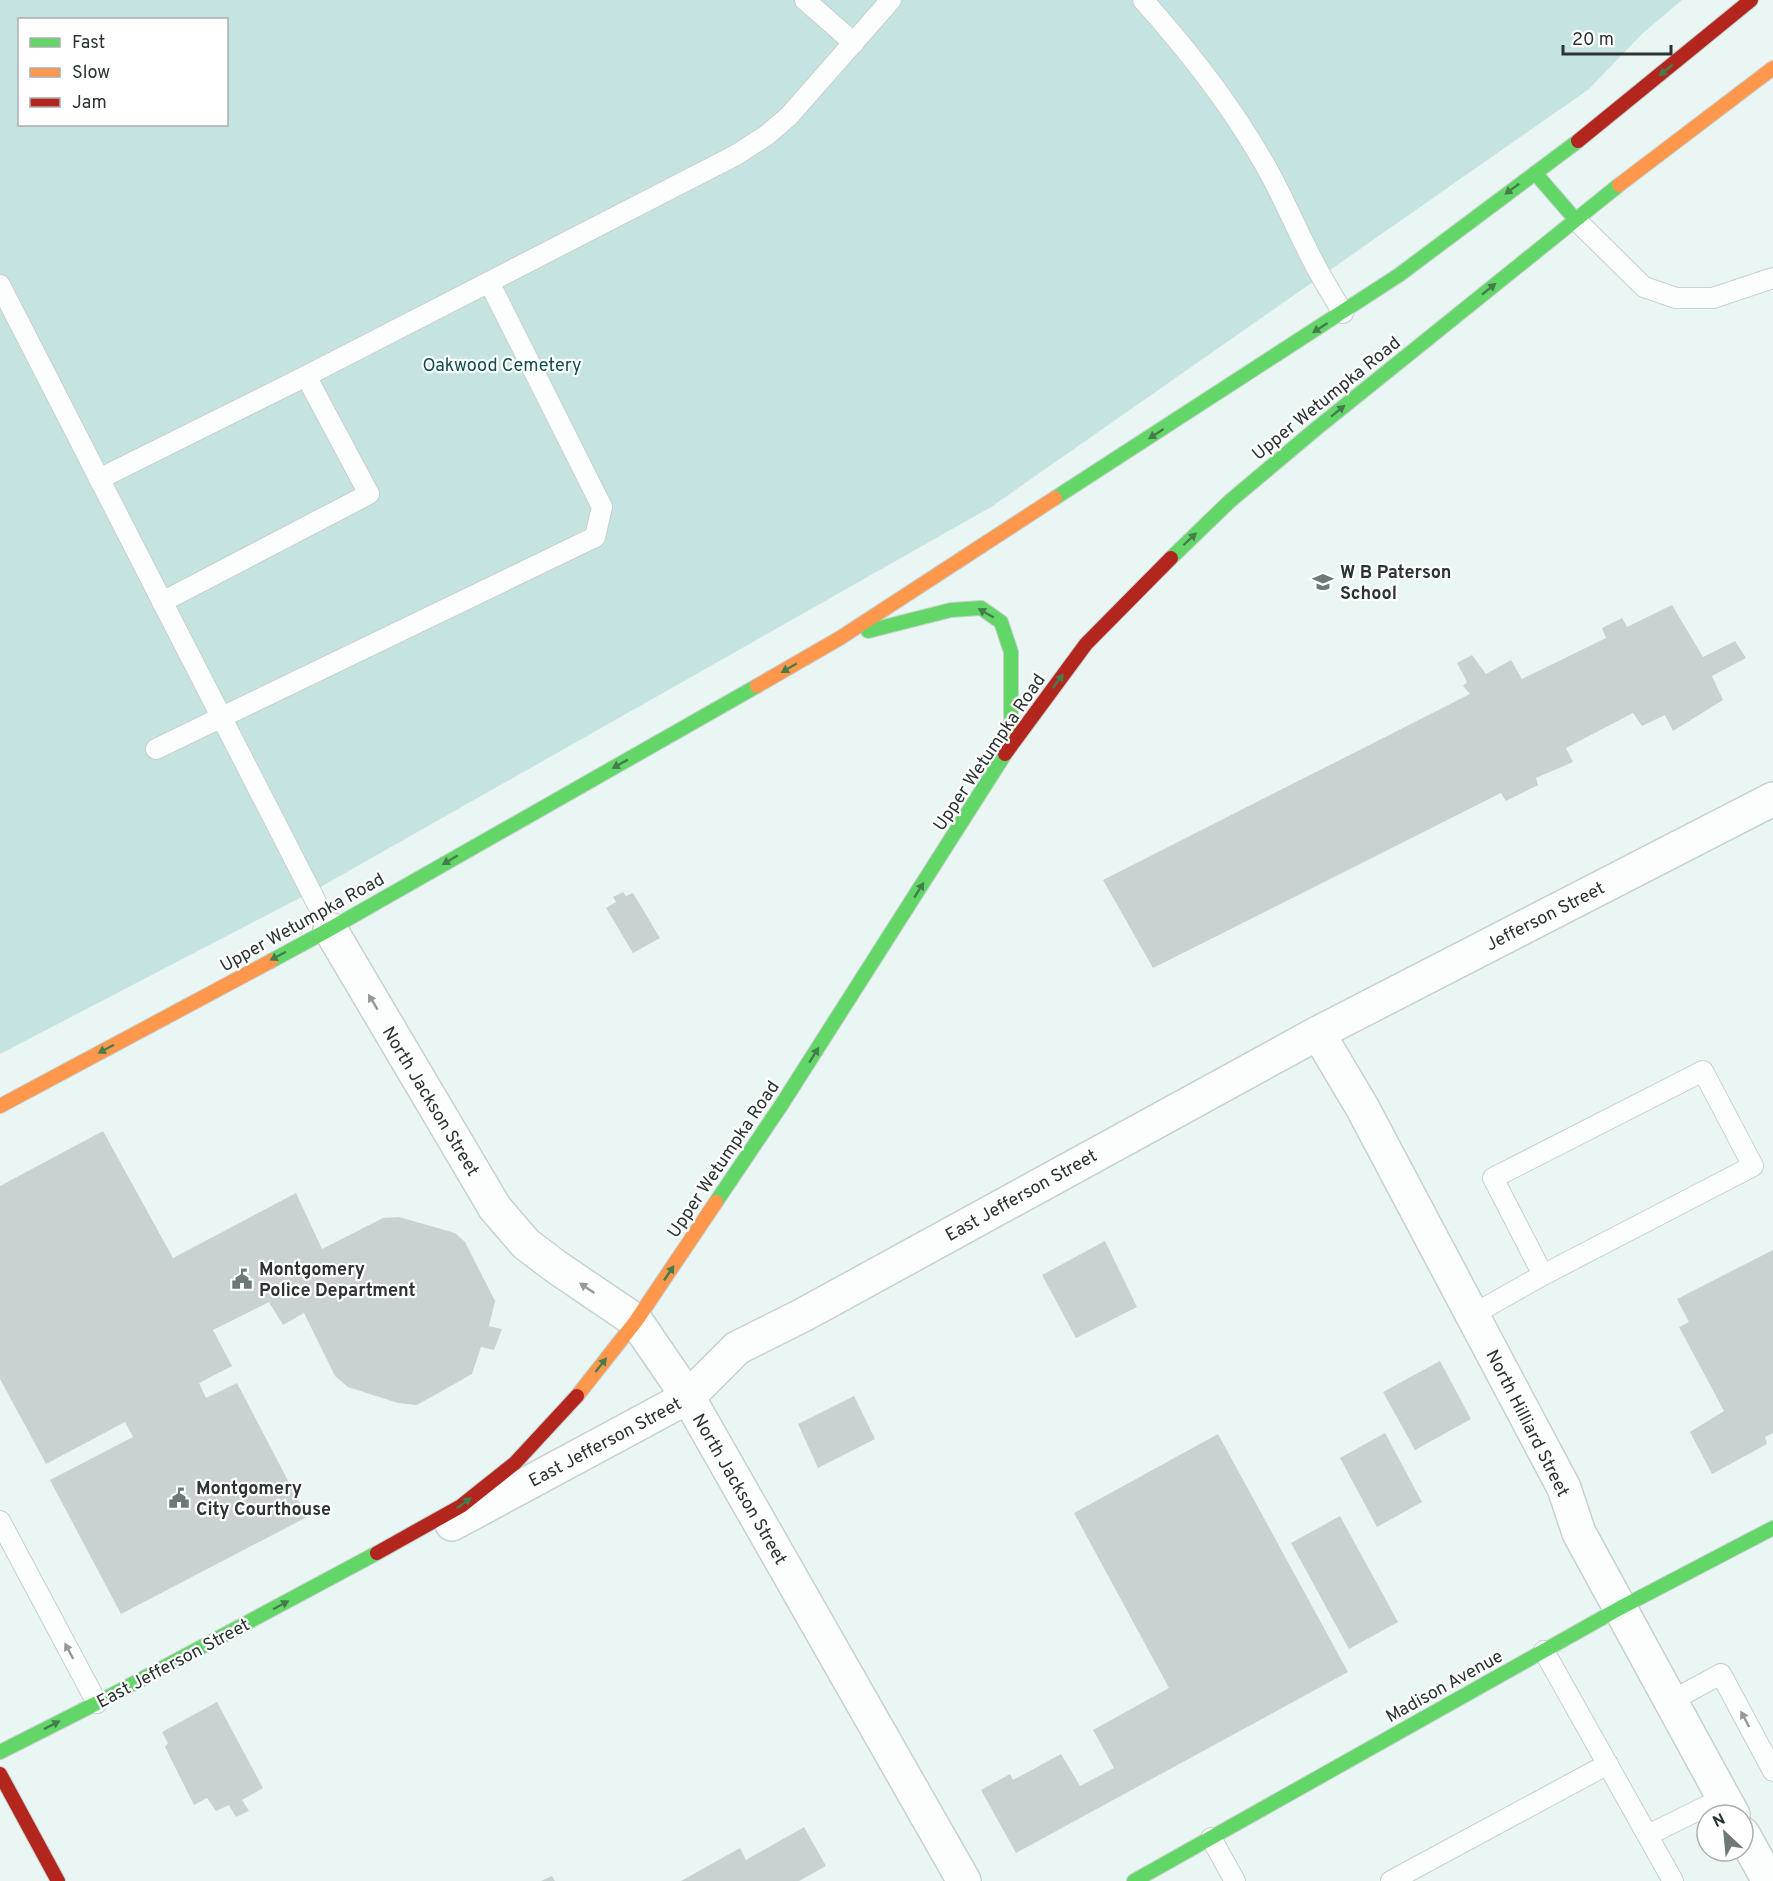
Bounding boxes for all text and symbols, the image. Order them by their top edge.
legend [18,18,228,126]
scale bar [1563,18,1671,56]
text: 20 m [1572,29,1614,52]
text: Fast [72,32,105,55]
text: Slow [72,62,110,85]
one-way arrow [1659,63,1674,76]
text: Jam [72,92,107,115]
one-way arrow [1504,183,1519,195]
one-way arrow [1482,283,1497,295]
one-way arrow [1312,322,1328,334]
street label: Upper Wetumpka Road [1248,332,1406,466]
park label: Oakwood Cemetery [422,355,582,378]
one-way arrow [1330,405,1345,418]
one-way arrow [1148,429,1164,440]
one-way arrow [1183,532,1198,546]
place label: W B Paterson School [1340,562,1451,606]
school or university icon: W B Paterson School [1311,570,1335,594]
one-way arrow [977,608,994,618]
one-way arrow [781,662,798,672]
street label: Upper Wetumpka Road [929,670,1051,836]
one-way arrow [1052,674,1064,690]
one-way arrow [611,759,628,769]
one-way arrow [442,854,458,865]
street label: Upper Wetumpka Road [216,868,389,978]
street label: Jefferson Street [1482,877,1609,957]
one-way arrow [913,882,924,898]
one-way arrow [269,951,286,961]
one-way arrow [368,993,378,1010]
street label: North Jackson Street [376,1023,484,1181]
one-way arrow [97,1044,114,1054]
one-way arrow [808,1047,819,1063]
street label: Upper Wetumpka Road [663,1077,785,1243]
street label: East Jefferson Street [942,1145,1102,1248]
place label: Montgomery Police Department [259,1259,416,1303]
one-way arrow [663,1265,675,1281]
public building icon: Montgomery Police Department [230,1267,254,1291]
one-way arrow [579,1283,596,1294]
street label: North Hilliard Street [1480,1346,1574,1501]
one-way arrow [595,1357,608,1373]
street label: East Jefferson Street [525,1393,686,1493]
street label: North Jackson Street [686,1410,791,1569]
place label: Montgomery City Courthouse [196,1478,331,1522]
public building icon: Montgomery City Courthouse [167,1486,191,1510]
one-way arrow [456,1497,472,1509]
one-way arrow [272,1600,289,1610]
street label: East Jefferson Street [93,1614,254,1714]
one-way arrow [64,1643,74,1660]
street label: Madison Avenue [1382,1646,1507,1729]
one-way arrow [1740,1711,1750,1728]
one-way arrow [44,1721,61,1730]
north arrow [1695,1803,1755,1863]
text: N [1710,1810,1729,1833]

